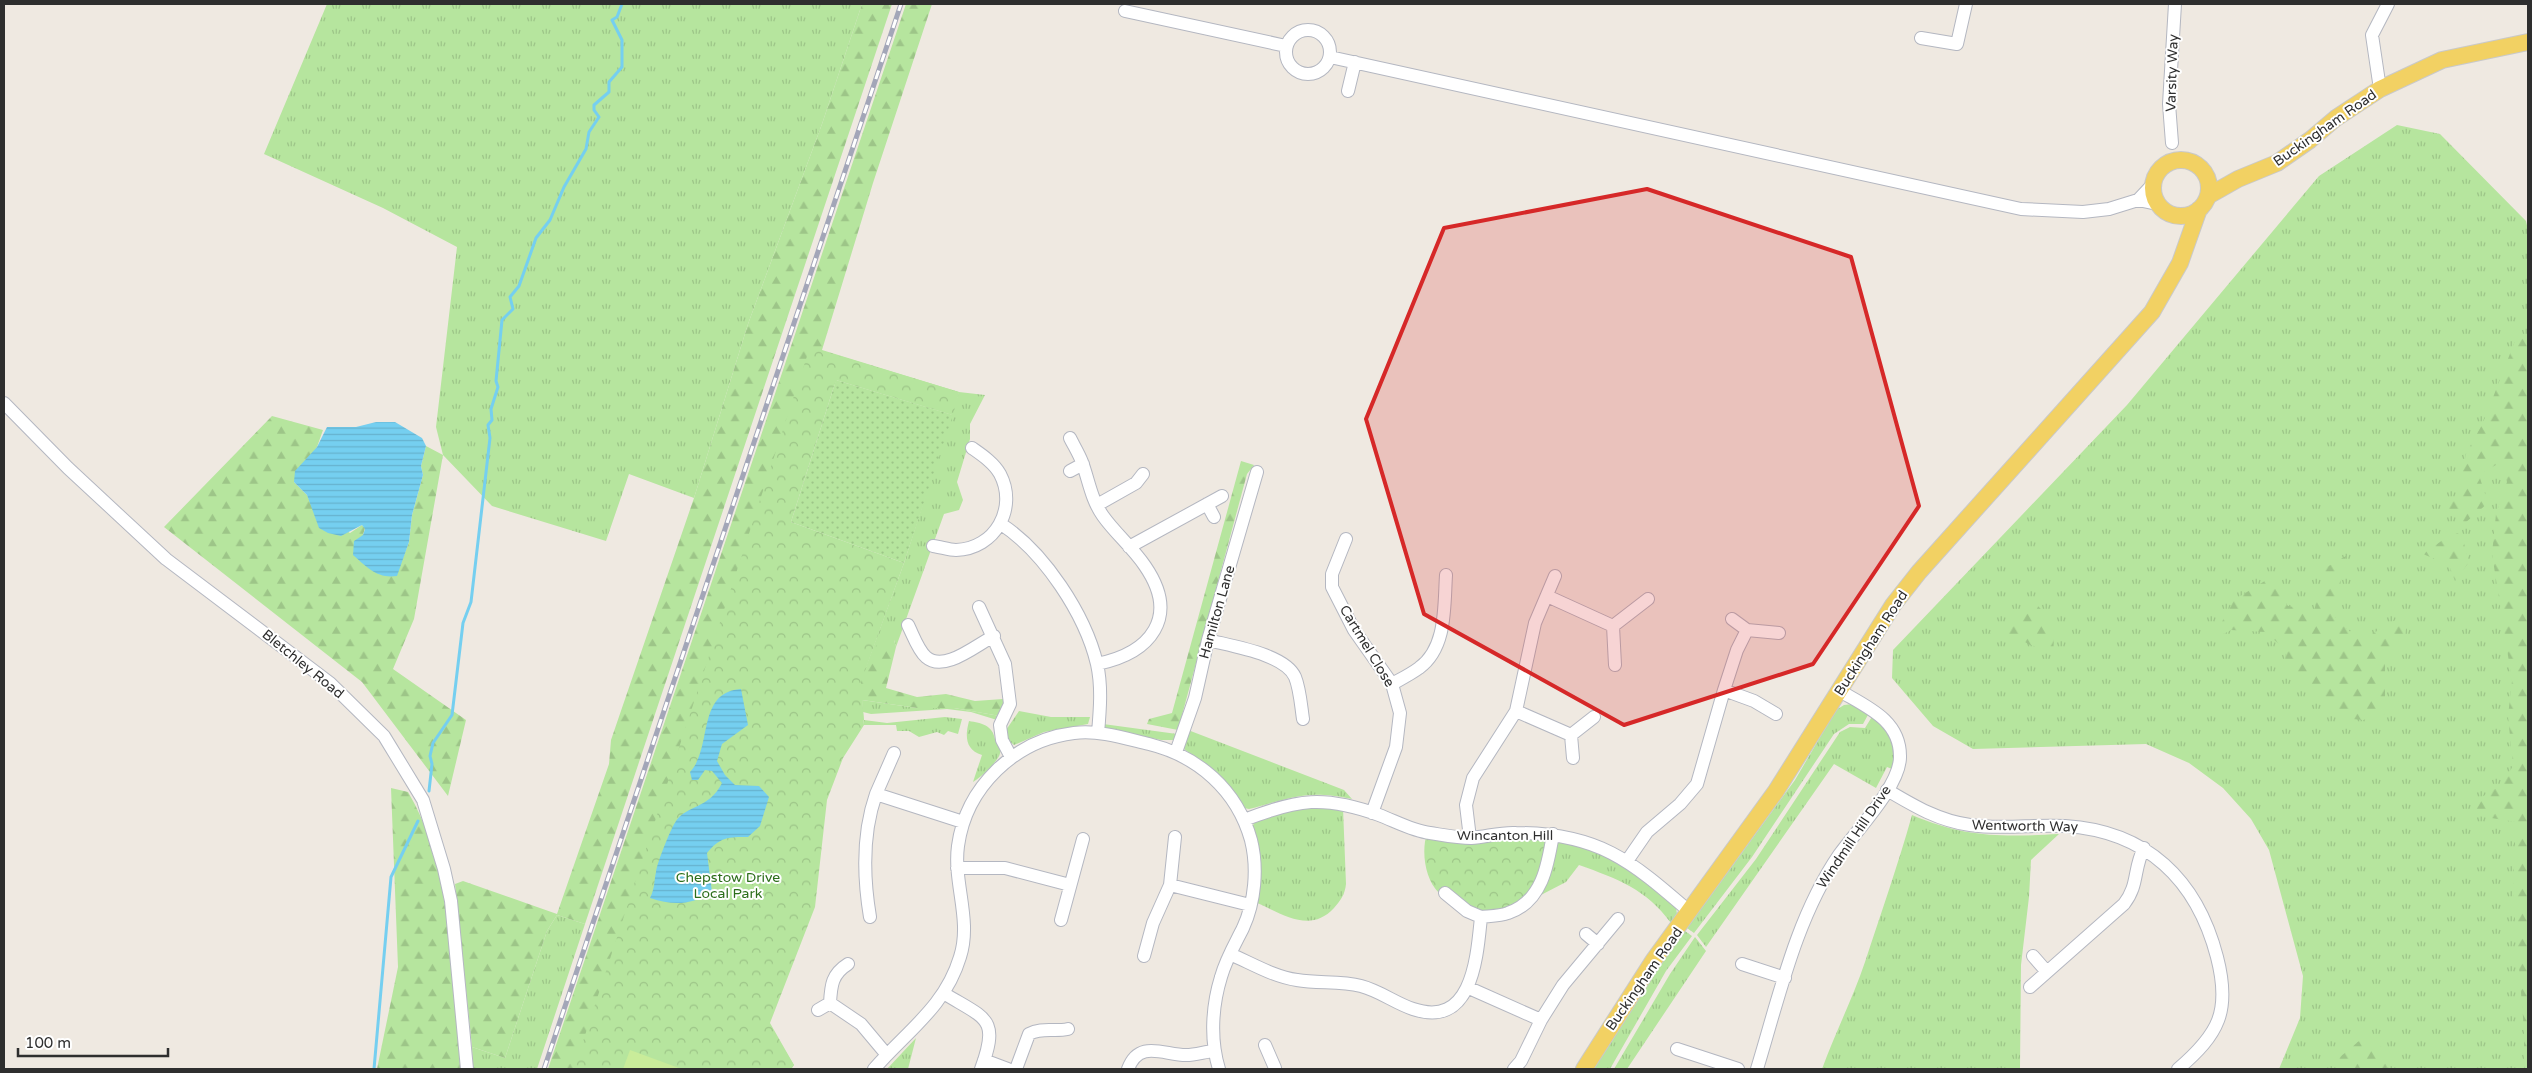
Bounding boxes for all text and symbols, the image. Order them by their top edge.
street label: Varsity Way [2162,33,2182,112]
street label: Buckingham Road [2270,86,2380,170]
street label: Hamilton Lane [1196,563,1239,661]
street label: Buckingham Road [1831,587,1911,699]
street label: Cartmel Close [1336,602,1398,690]
street label: Bletchley Road [259,626,347,702]
street label: Windmill Hill Drive [1813,782,1895,892]
street label: Wentworth Way [1972,817,2079,835]
street label: Wincanton Hill [1457,827,1553,844]
park label: Chepstow Drive Local Park [676,869,780,902]
street label: Buckingham Road [1602,924,1686,1034]
scale bar [18,1026,168,1058]
text: 100 m [25,1034,71,1052]

